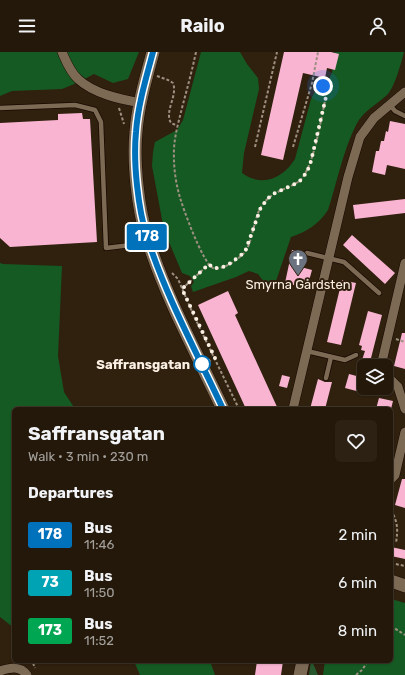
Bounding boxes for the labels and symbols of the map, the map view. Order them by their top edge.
your location [313,76,333,96]
line badge: 178 [124,224,170,250]
church icon: Smyrna Gårdsten [287,248,309,276]
place label: Smyrna Gårdsten [245,277,351,292]
marker: Saffransgatan [193,355,211,373]
place label: Saffransgatan [96,357,190,372]

